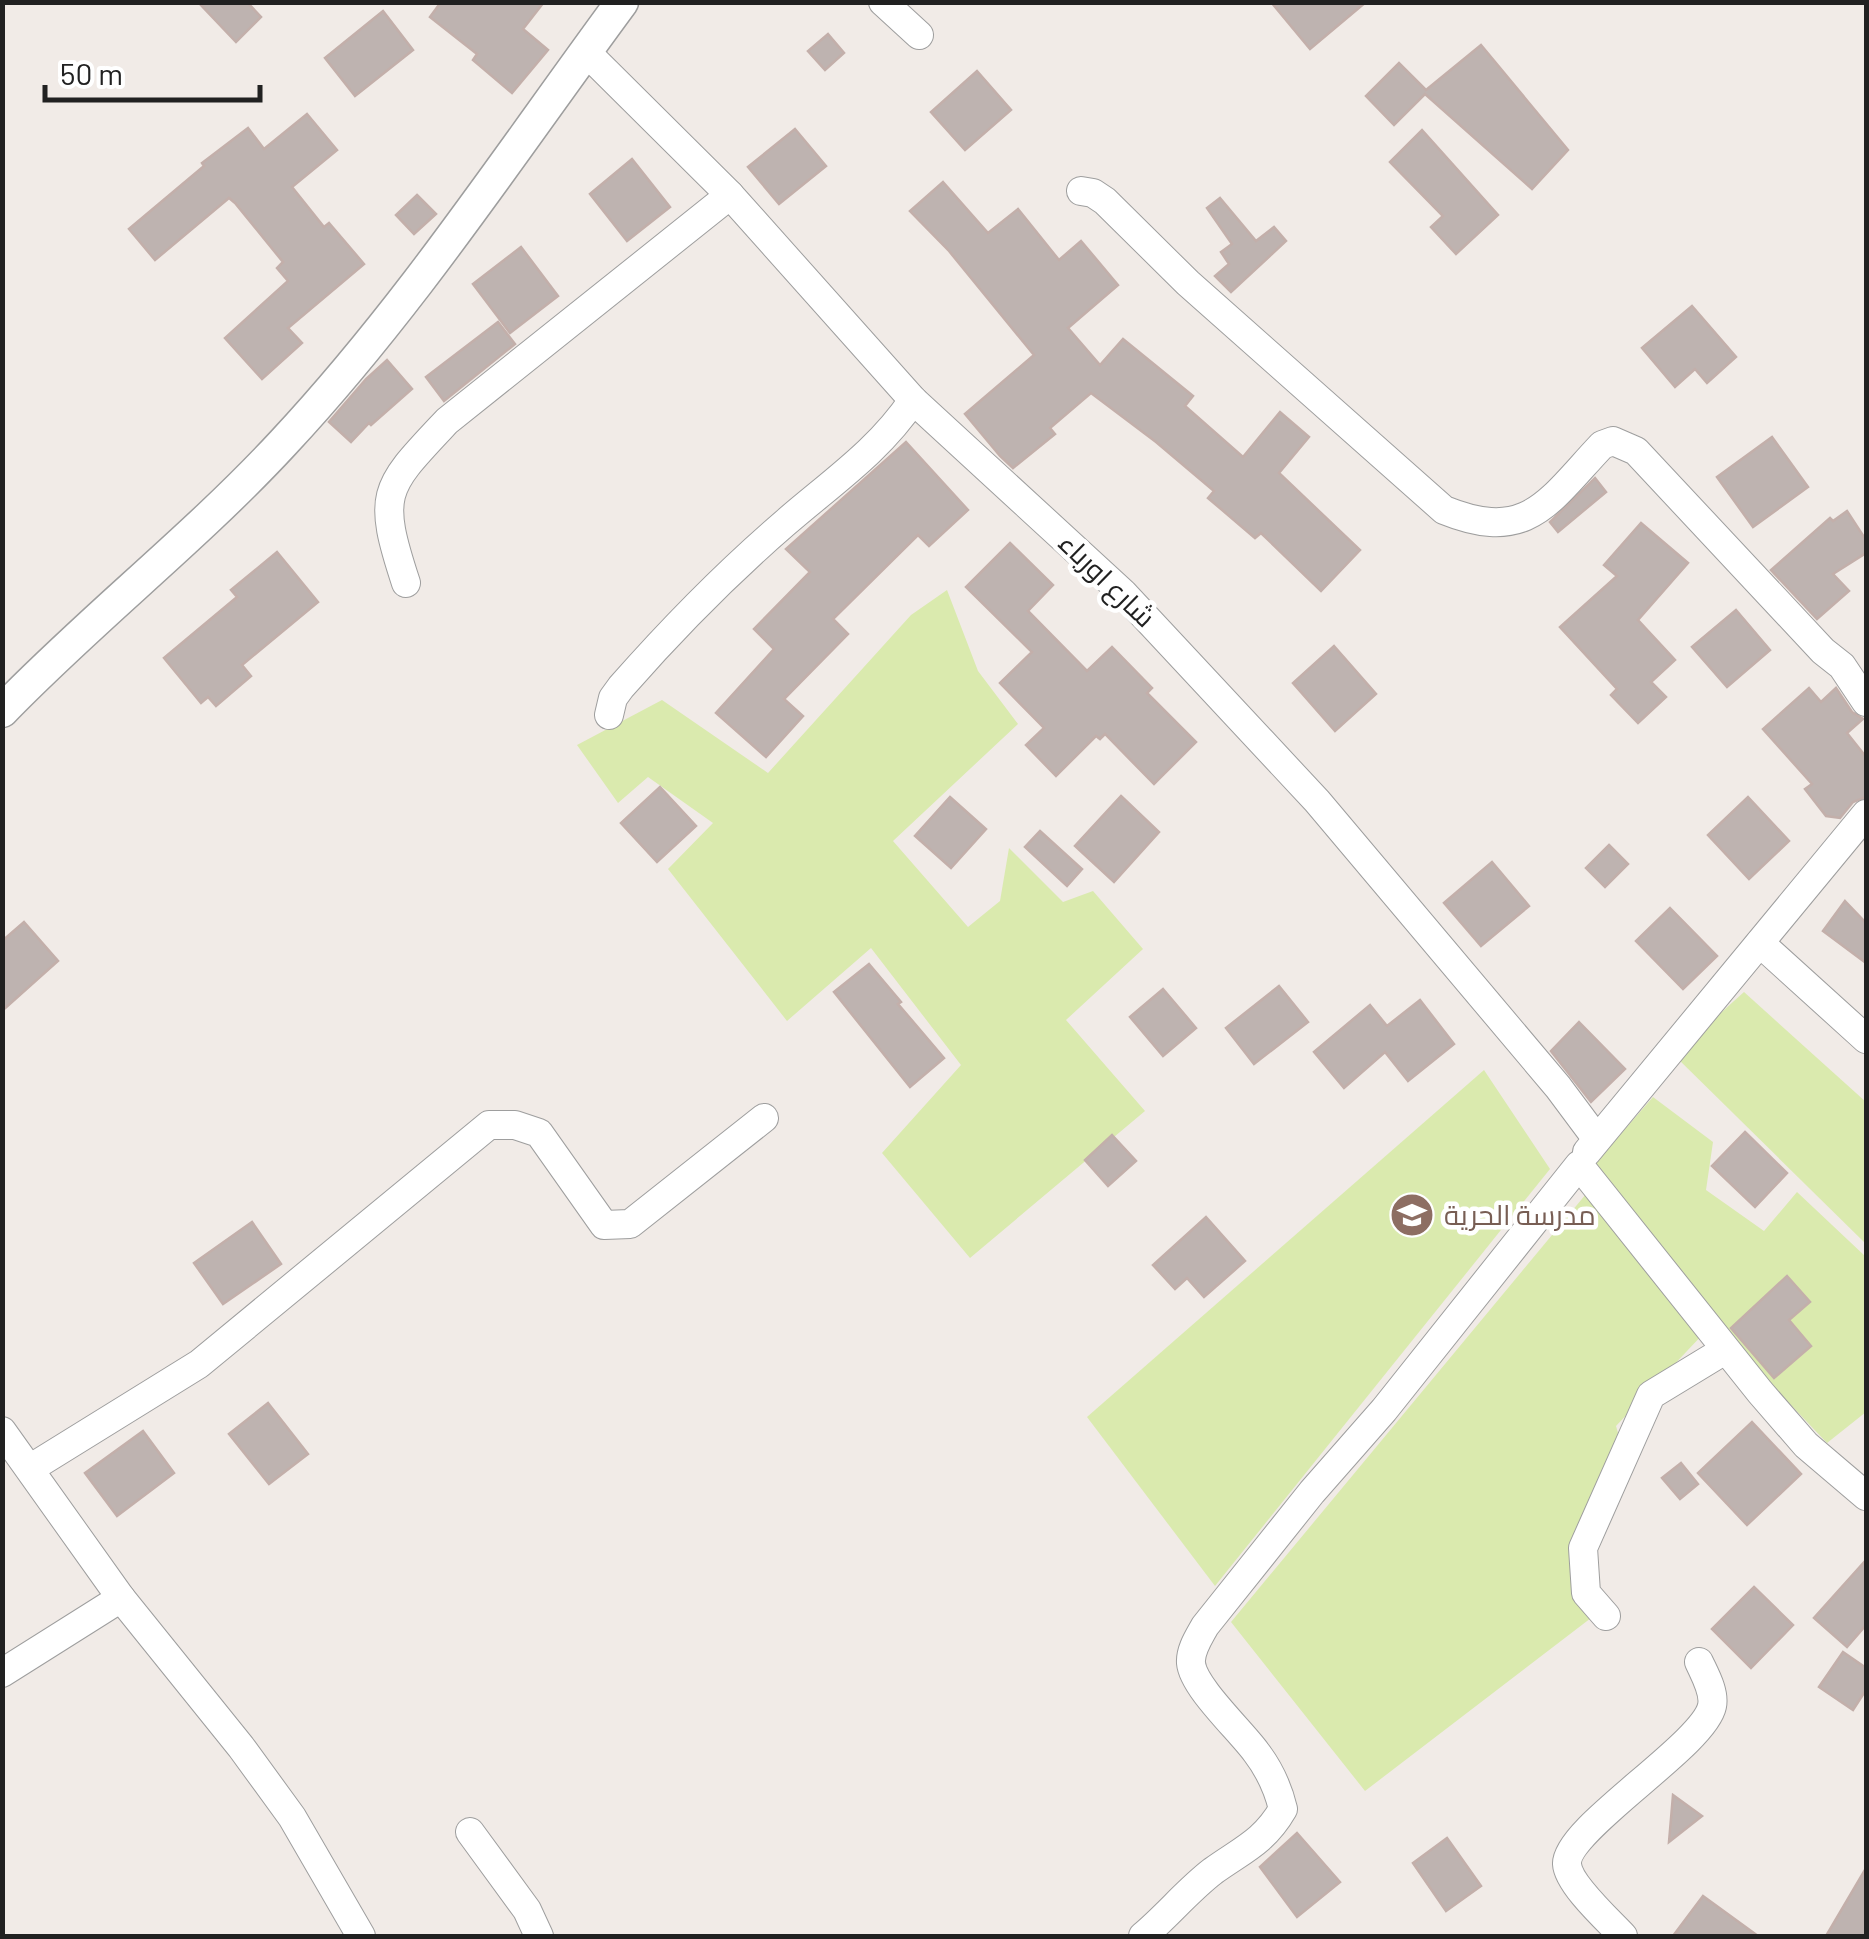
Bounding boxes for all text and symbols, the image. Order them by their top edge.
scale bar [45,40,260,102]
text: 50 m [60,55,123,91]
street label: شارع اورباء [1050,525,1163,636]
school or university icon: مدرسة الحرية [1389,1192,1435,1238]
place label: مدرسة الحرية [1444,1197,1596,1231]

